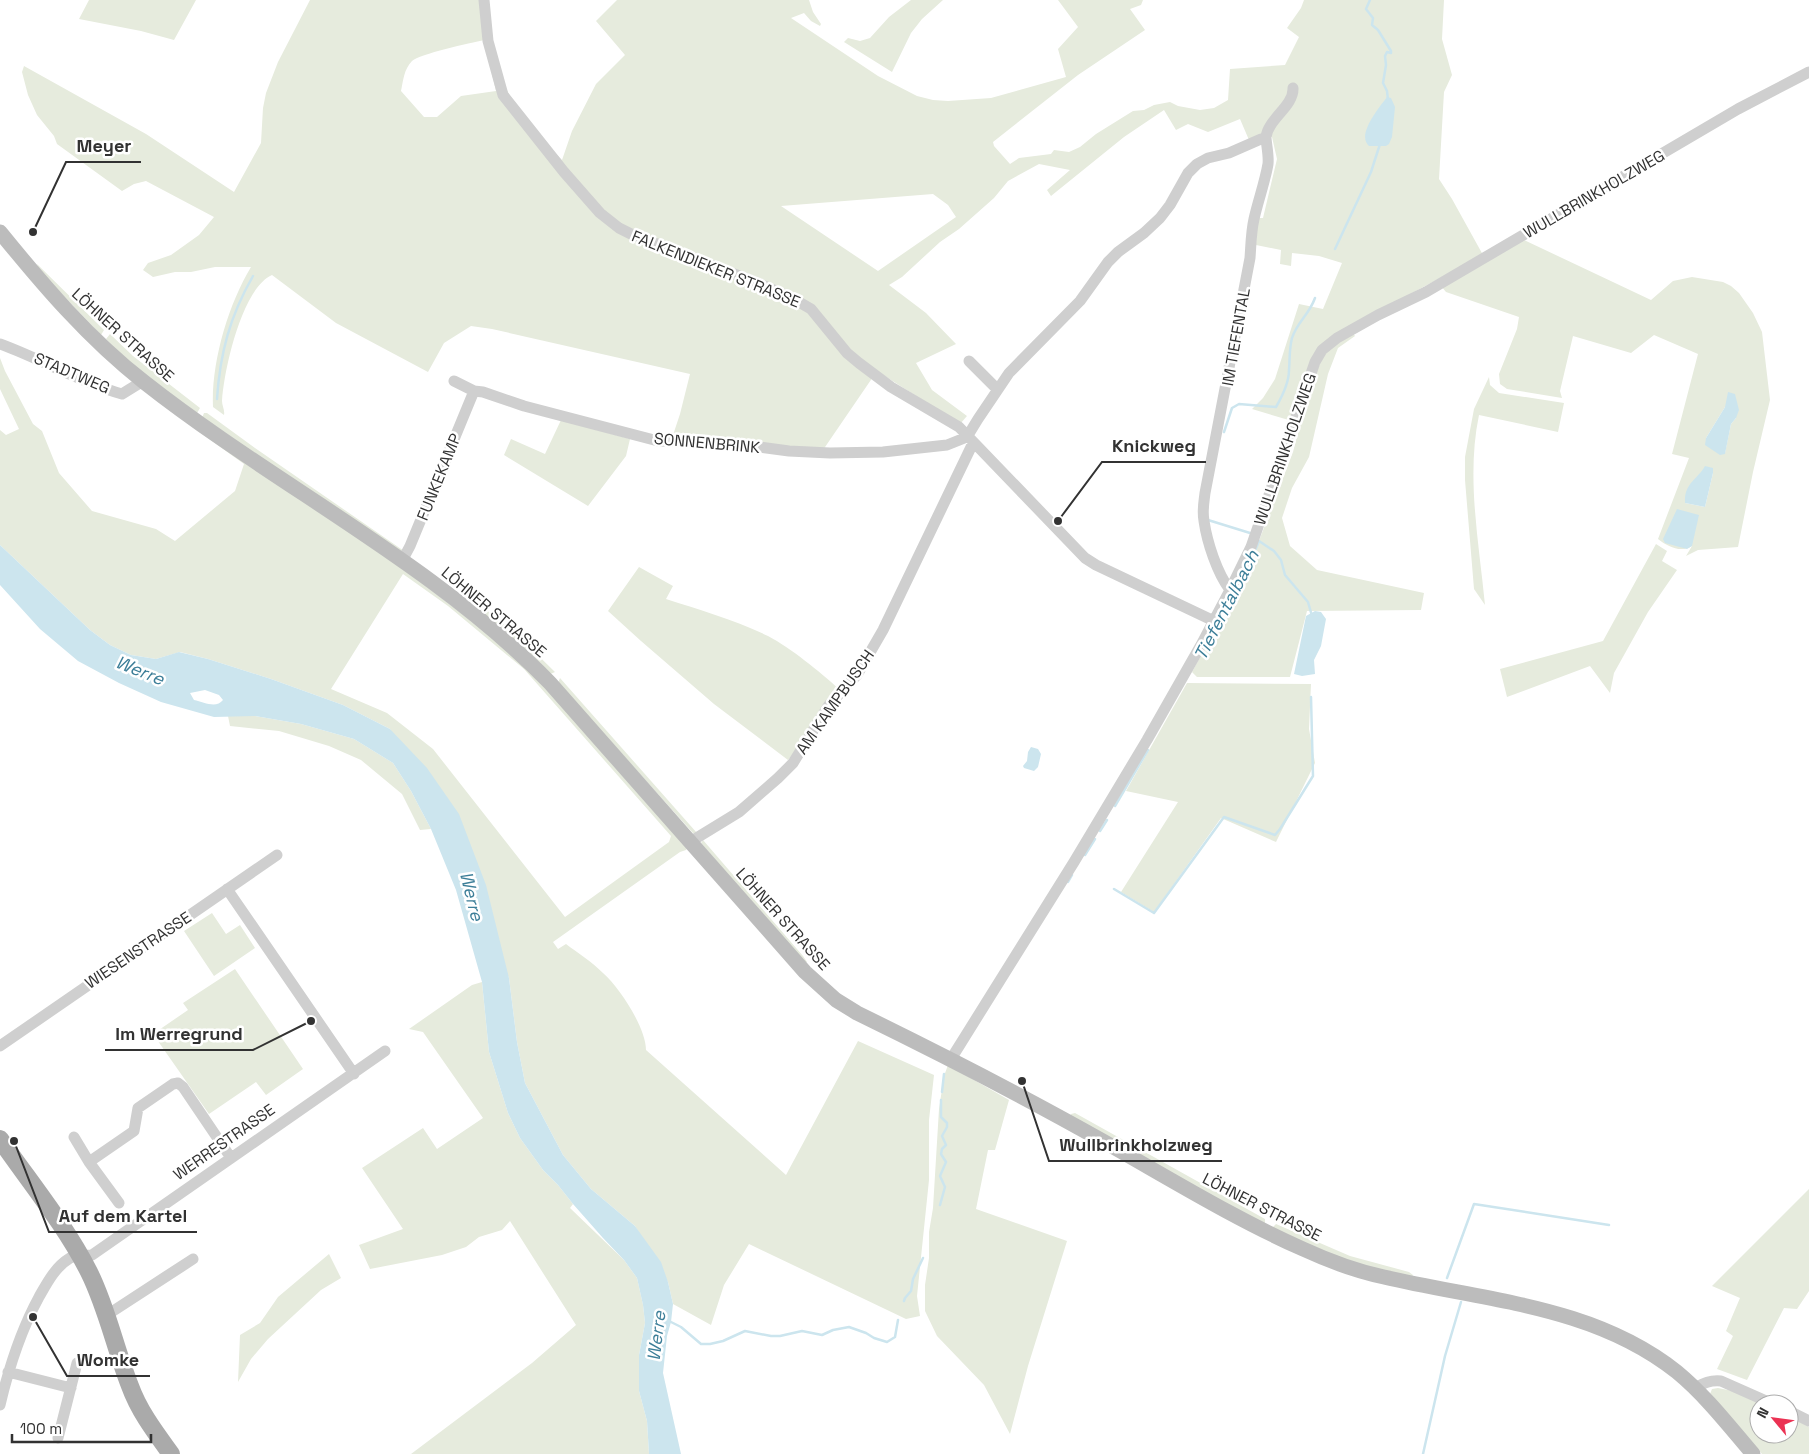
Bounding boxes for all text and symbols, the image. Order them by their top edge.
callout: Meyer [66,129,141,162]
text: Meyer [77,134,131,157]
street label: WULLBRINKHOLZWEG [1520,145,1668,243]
street label: FALKENDIEKER STRASSE [629,226,803,312]
street label: LÖHNER STRASSE [67,283,179,387]
street label: IM TIEFENTAL [1217,286,1255,388]
street label: STADTWEG [31,348,113,398]
street label: WULLBRINKHOLZWEG [1249,370,1321,528]
street label: SONNENBRINK [653,428,761,458]
callout: Knickweg [1102,429,1206,462]
street label: FUNKEKAMP [412,430,466,524]
text: Knickweg [1112,434,1196,457]
water label: Tiefentalbach [1188,545,1264,664]
street label: LÖHNER STRASSE [437,562,551,662]
street label: AM KAMPBUSCH [791,646,879,758]
water label: Werre [112,650,169,691]
street label: LÖHNER STRASSE [731,863,835,975]
water label: Werre [455,869,490,924]
street label: WIESENSTRASSE [81,907,195,993]
callout: Im Werregrund [105,1017,253,1050]
text: Im Werregrund [115,1022,243,1045]
street label: WERRESTRASSE [169,1099,279,1185]
callout: Wullbrinkholzweg [1049,1128,1222,1161]
text: Wullbrinkholzweg [1059,1133,1213,1156]
street label: LÖHNER STRASSE [1199,1168,1325,1246]
callout: Auf dem Kartel [49,1199,197,1232]
text: Auf dem Kartel [59,1204,187,1227]
water label: Werre [642,1308,671,1362]
callout: Womke [67,1343,150,1376]
text: Womke [77,1348,139,1371]
north arrow [1749,1394,1799,1444]
text: N [1752,1404,1773,1421]
scale bar [12,1412,151,1444]
text: 100 m [20,1419,62,1438]

